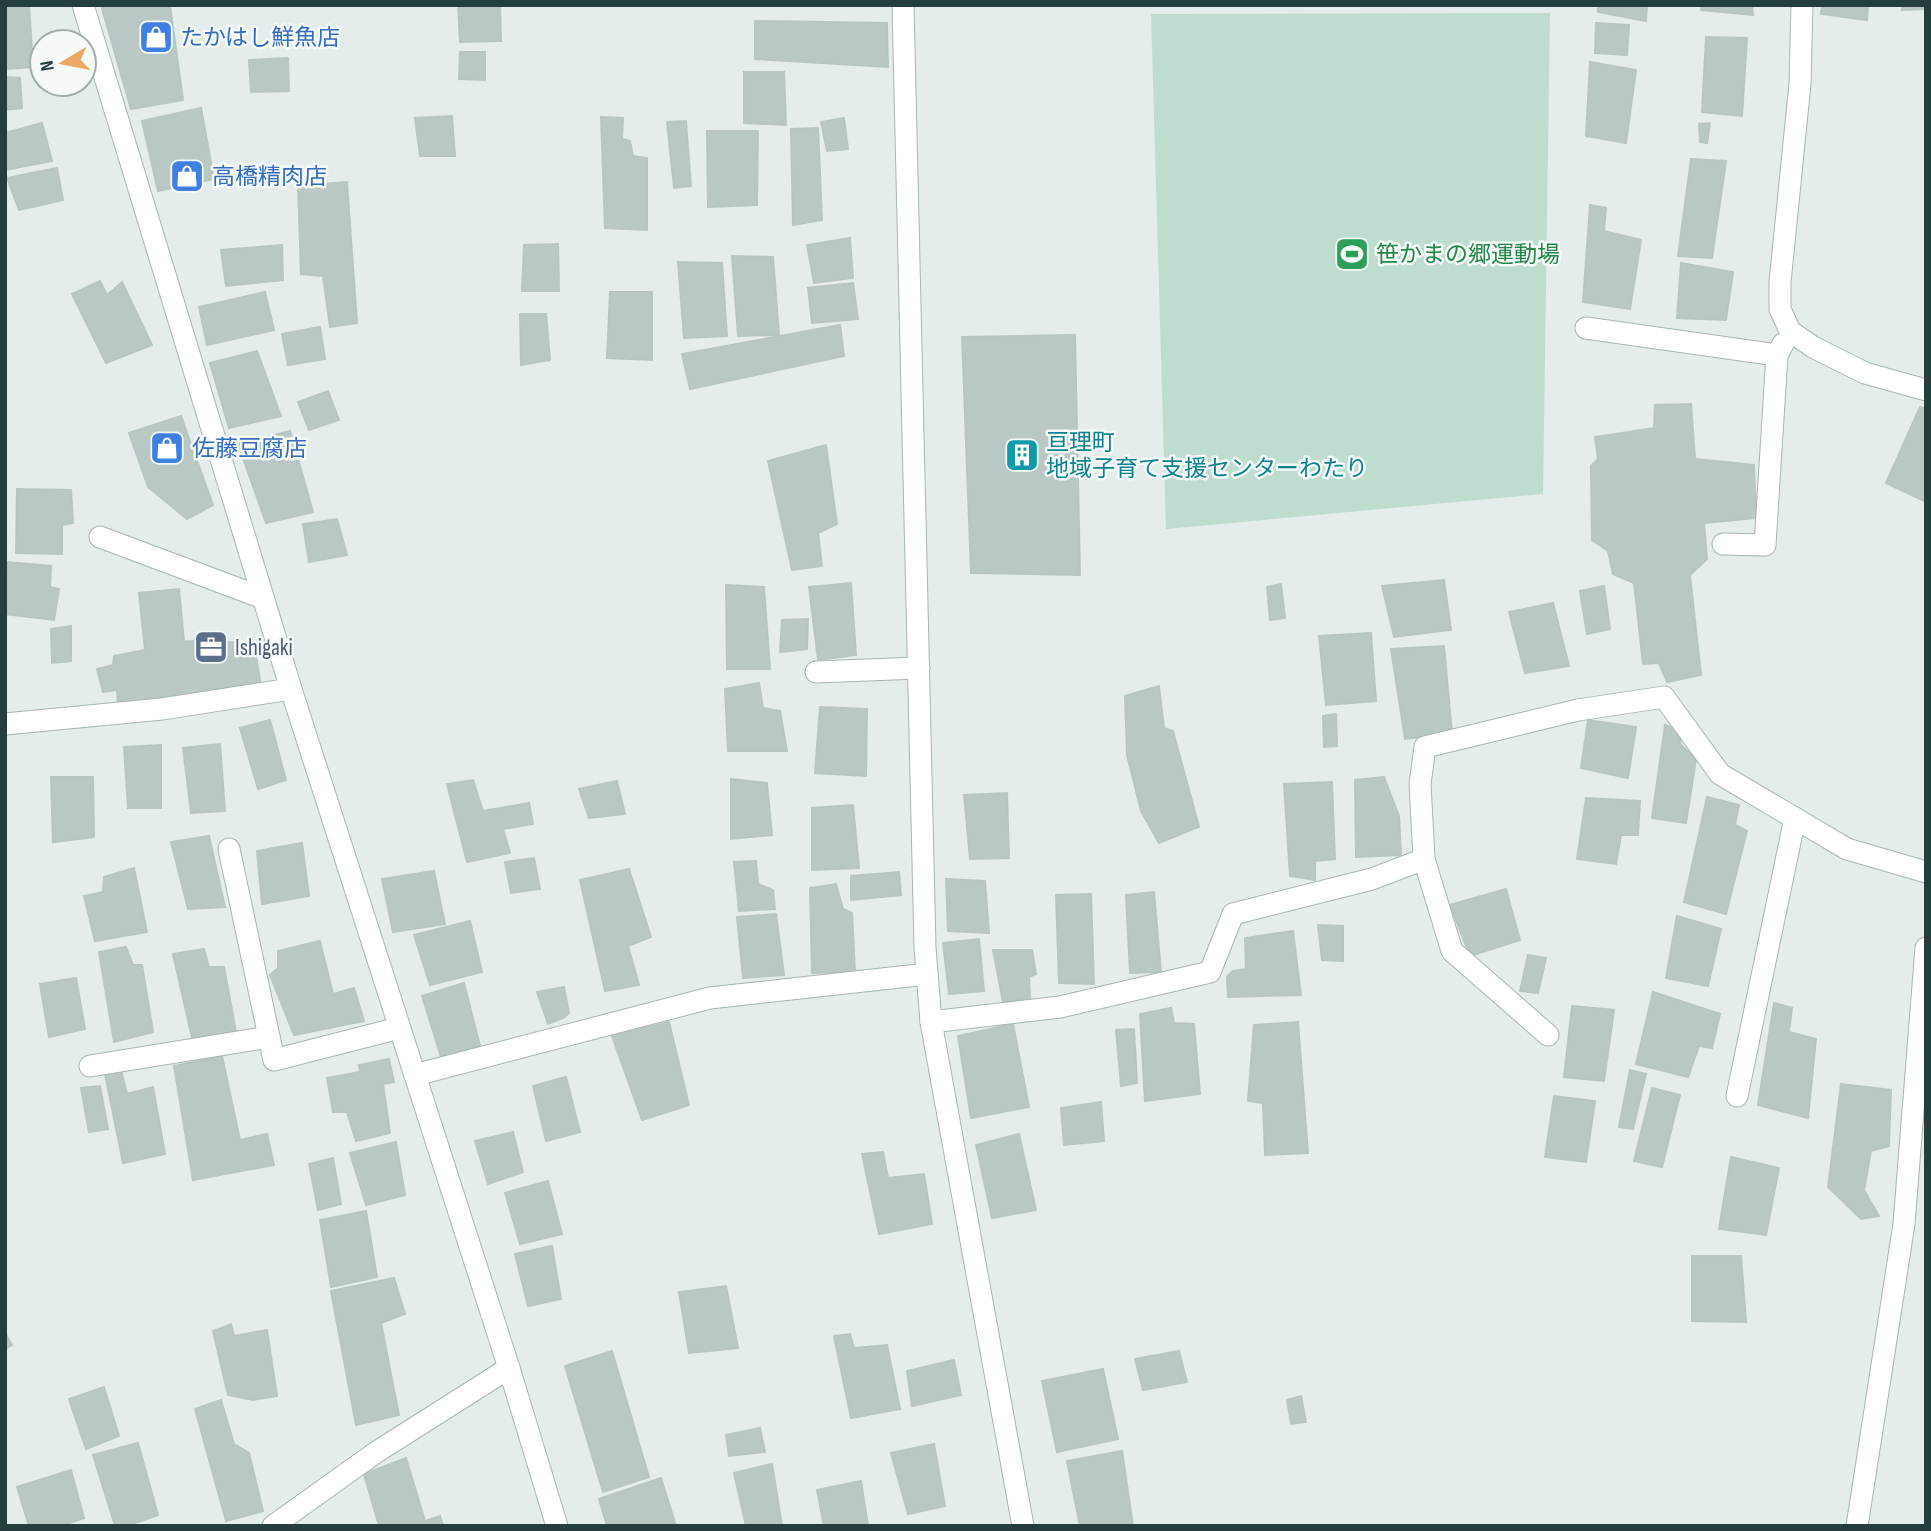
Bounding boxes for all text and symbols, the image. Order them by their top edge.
shop icon: たかはし鮮魚店 [137,18,175,56]
place label: たかはし鮮魚店 [180,24,340,52]
north arrow [28,28,98,98]
text: N [36,59,60,73]
shop icon: 高橋精肉店 [168,157,206,195]
place label: 高橋精肉店 [212,163,327,191]
sports icon: 笹かまの郷運動場 [1333,235,1371,273]
place label: 笹かまの郷運動場 [1376,241,1560,269]
shop icon: 佐藤豆腐店 [148,429,186,467]
place label: 亘理町 地域子育て支援センターわたり [1046,429,1368,483]
place label: 佐藤豆腐店 [192,435,307,463]
building icon: 亘理町 地域子育て支援センターわたり [1003,436,1041,474]
office icon: Ishigaki [192,628,230,666]
place label: Ishigaki [235,634,293,662]

